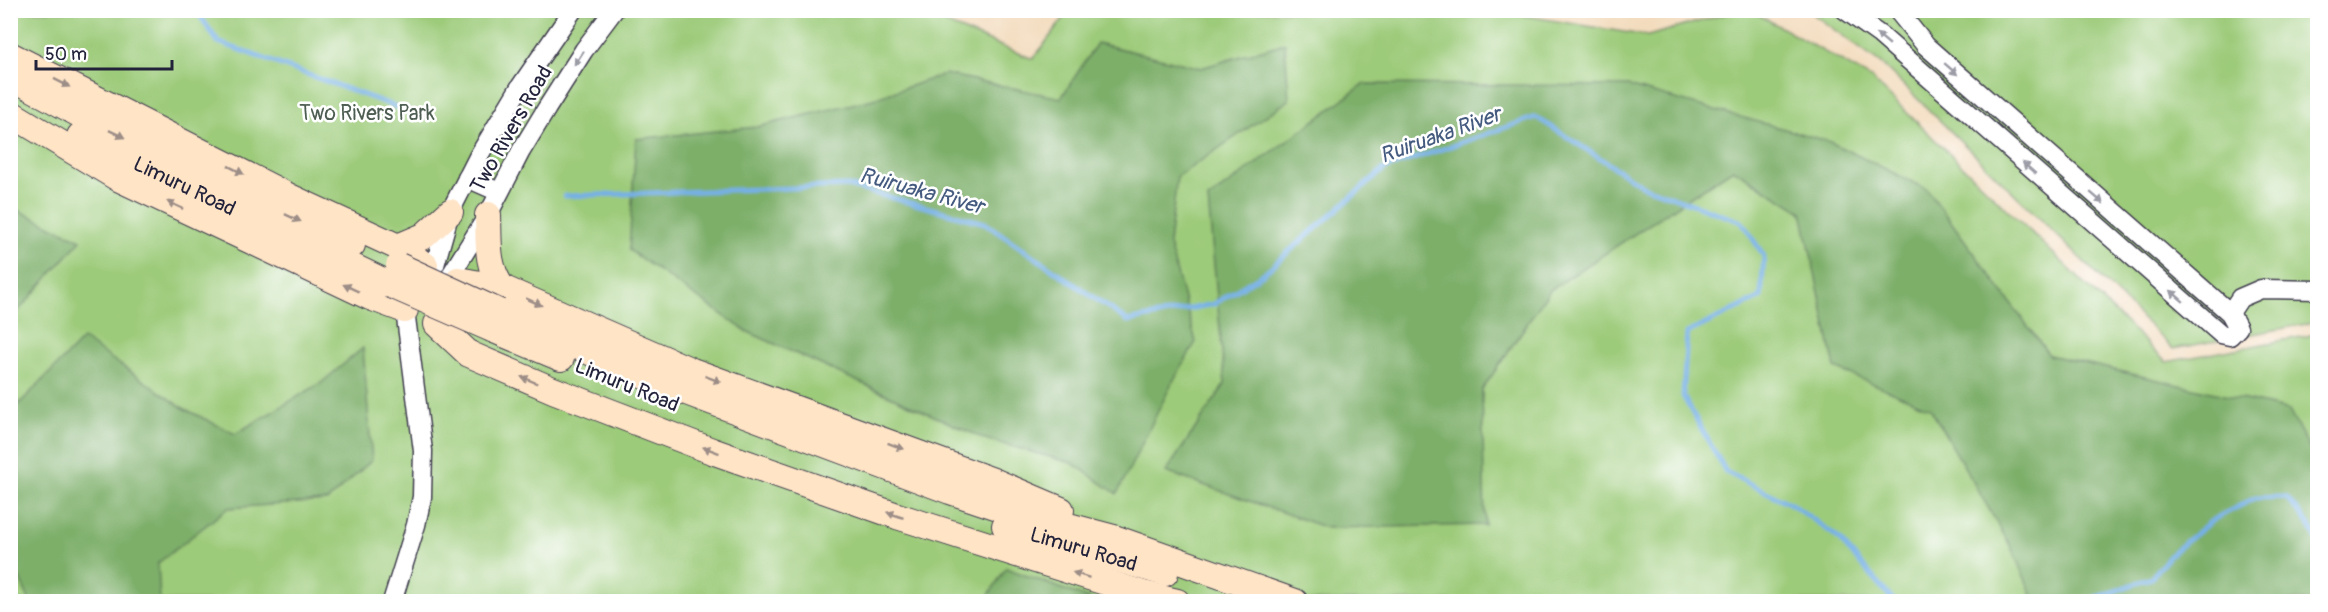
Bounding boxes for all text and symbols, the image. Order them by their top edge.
one-way arrow [1875,32,1891,45]
scale bar [36,33,172,71]
text: 50 m [45,43,87,66]
one-way arrow [574,50,585,66]
street label: Two Rivers Road [464,61,559,198]
one-way arrow [1943,62,1959,75]
one-way arrow [53,77,71,87]
water label: Ruiruaka River [1376,99,1508,170]
park label: Two Rivers Park [299,100,435,127]
one-way arrow [108,129,126,139]
street label: Limuru Road [129,151,240,223]
water label: Ruiruaka River [857,161,990,222]
one-way arrow [2022,161,2037,174]
one-way arrow [228,165,245,175]
one-way arrow [2090,191,2105,204]
one-way arrow [166,200,183,209]
one-way arrow [285,214,302,223]
one-way arrow [342,283,359,292]
one-way arrow [2169,289,2185,302]
one-way arrow [525,297,542,306]
street label: Limuru Road [571,352,683,419]
one-way arrow [704,374,722,384]
one-way arrow [521,375,538,384]
one-way arrow [887,441,905,451]
one-way arrow [702,445,720,455]
one-way arrow [886,510,904,519]
street label: Limuru Road [1027,521,1140,578]
one-way arrow [1072,569,1090,579]

